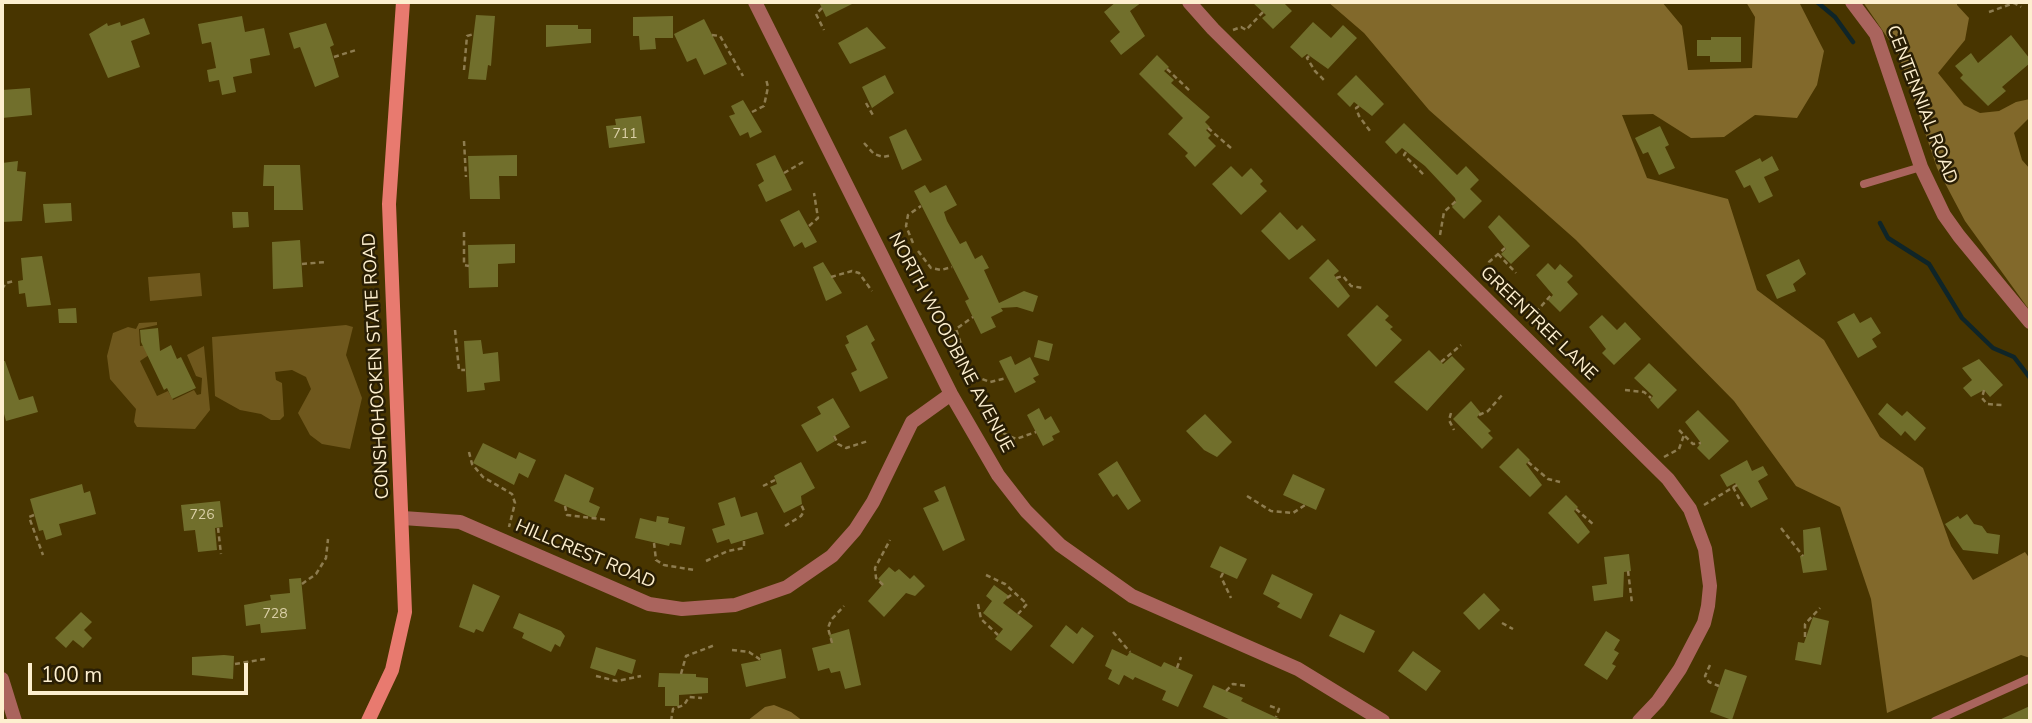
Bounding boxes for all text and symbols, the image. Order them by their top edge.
street label: CENTENNIAL ROAD [1881,23,1961,187]
house number: 711 [612,127,638,143]
street label: NORTH WOODBINE AVENUE [883,229,1017,457]
street label: CONSHOHOCKEN STATE ROAD [359,232,395,500]
street label: GREENTREE LANE [1475,263,1601,385]
house number: 726 [189,508,215,524]
street label: HILLCREST ROAD [512,516,658,594]
house number: 728 [262,607,288,623]
scale bar [32,650,252,694]
text: 100 m [41,661,102,689]

